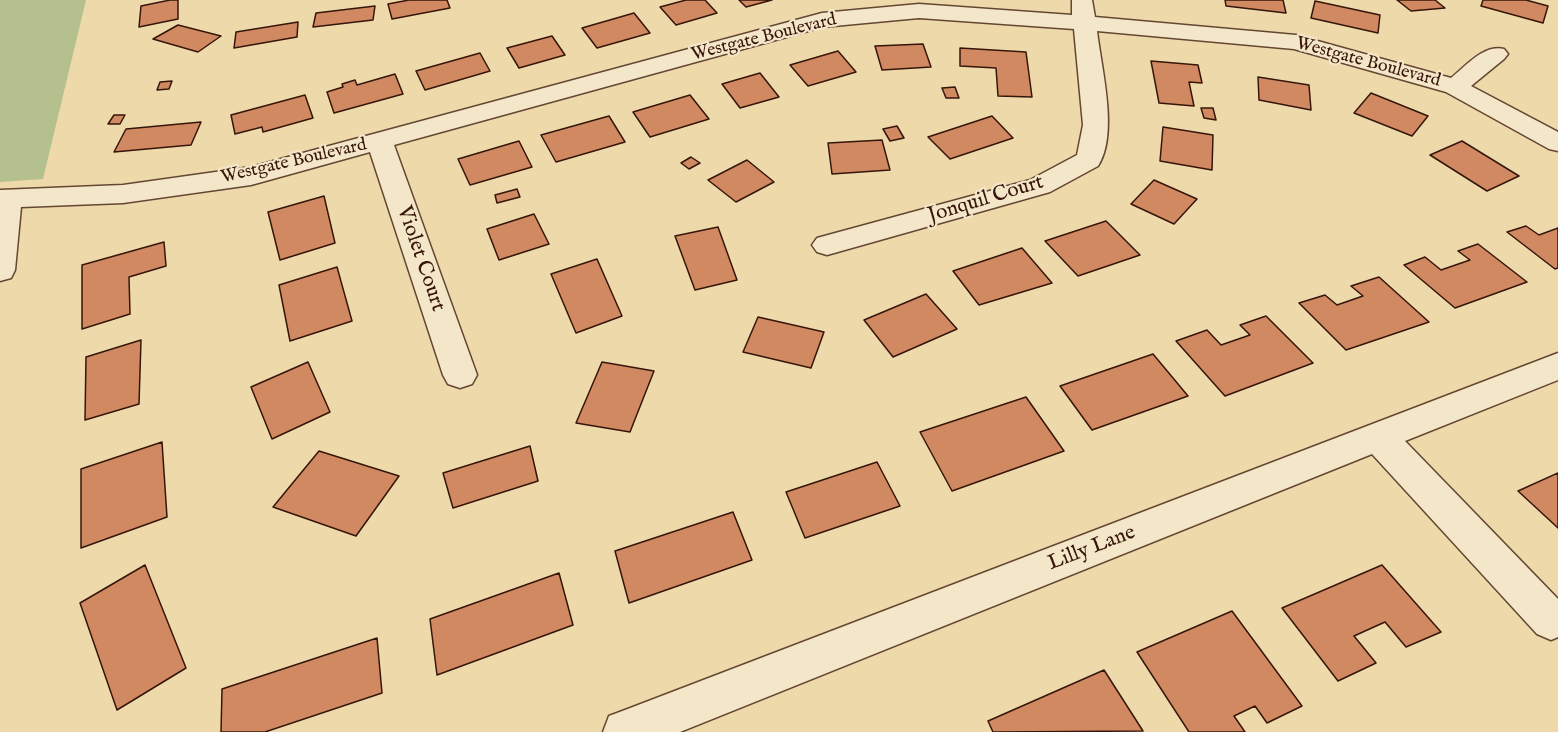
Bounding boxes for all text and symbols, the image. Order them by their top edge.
street label: Westgate Boulevard [689,10,839,66]
street label: Westgate Boulevard [1293,33,1443,93]
street label: Westgate Boulevard [219,135,369,189]
street label: Jonquil Court [925,170,1047,230]
street label: Violet Court [390,203,450,315]
street label: Lilly Lane [1045,521,1139,577]

